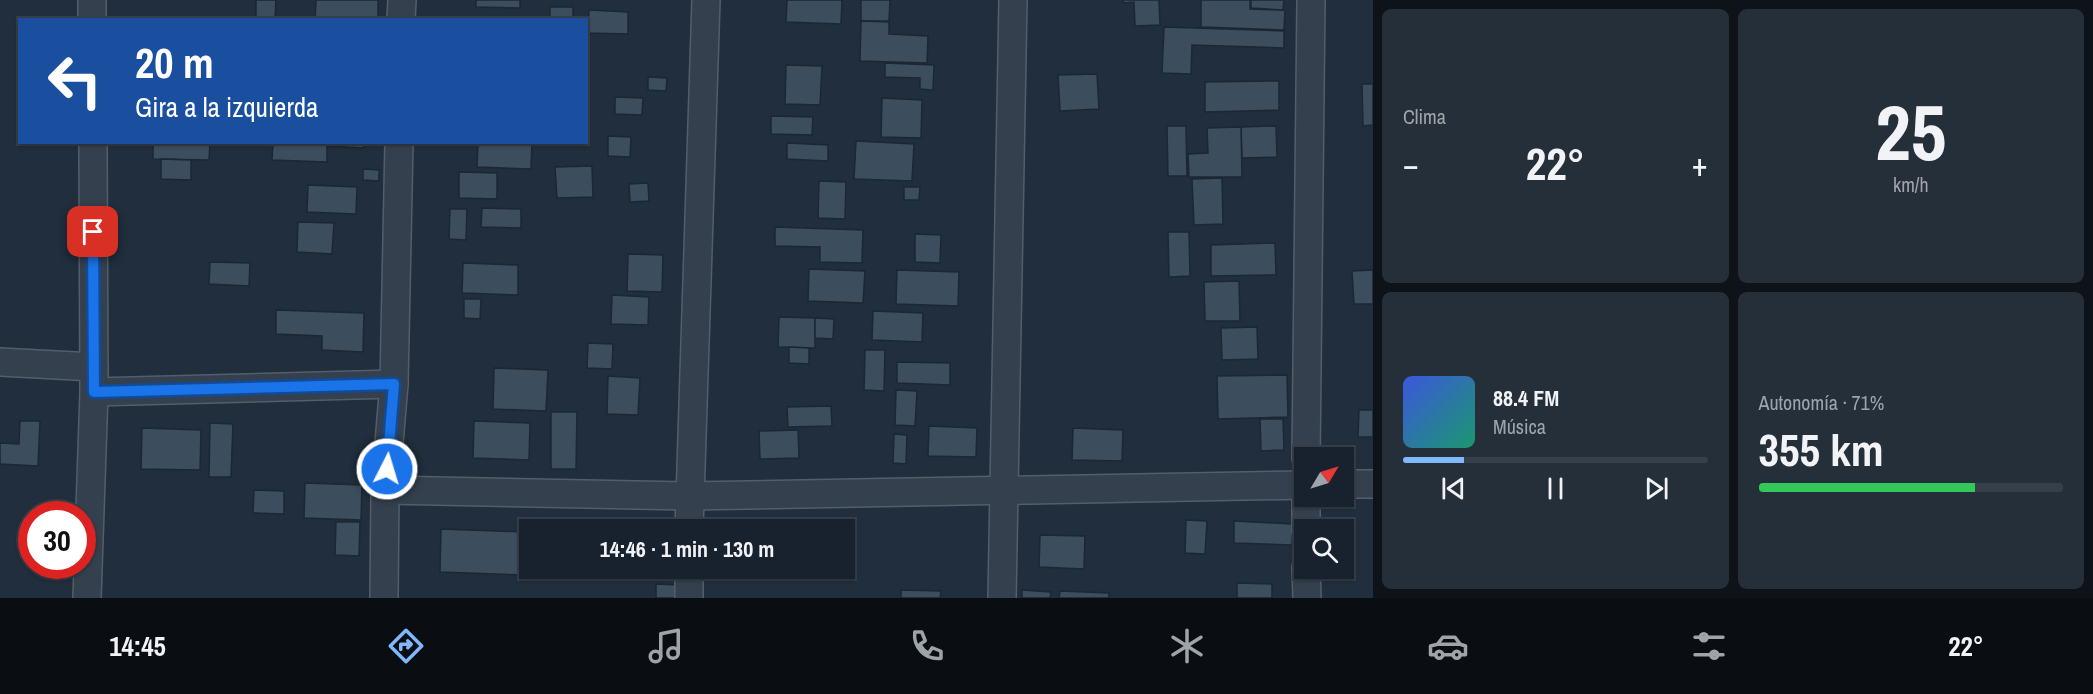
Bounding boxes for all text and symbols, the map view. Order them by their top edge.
text: 20 m [135,35,214,91]
icon: left [36,42,114,120]
text: 25 [1875,79,1946,184]
text: Gira a la izquierda [135,89,318,125]
text: Clima [1403,103,1446,130]
text: 22° [1526,133,1585,194]
text: − [1403,142,1419,186]
text: + [1692,142,1707,186]
text: km/h [1893,171,1929,198]
pin [67,206,118,257]
icon: arrive [76,215,109,248]
text: 88.4 FM [1493,383,1559,413]
text: Autonomía · 71% [1759,389,1884,416]
text: Música [1493,413,1546,440]
text: 355 km [1759,419,1884,480]
position arrow [355,437,419,501]
north arrow [1294,447,1354,507]
map controls [1294,447,1354,579]
icon: previous [1437,472,1470,505]
icon: pause [1539,472,1572,505]
icon: next [1640,472,1673,505]
speed limit sign: 30 [18,501,96,579]
button: search [1294,519,1354,579]
text: 14:46 · 1 min · 130 m [600,534,774,564]
icon: directions [385,625,427,667]
icon: music [645,625,687,667]
icon: phone [906,625,948,667]
icon: climate [1166,625,1208,667]
icon: car [1427,625,1469,667]
icon: filters [1688,625,1730,667]
text: 14:45 [109,628,166,664]
text: 22° [1948,628,1984,664]

